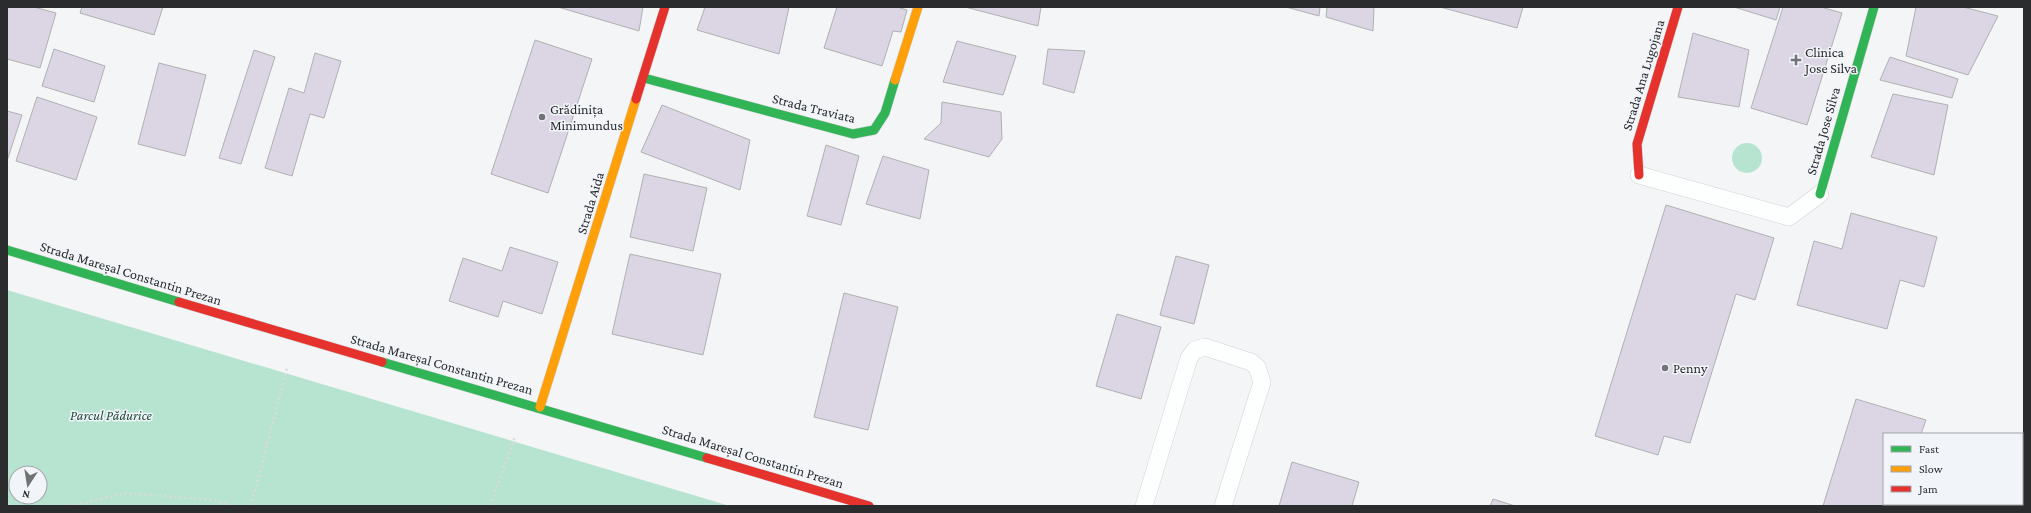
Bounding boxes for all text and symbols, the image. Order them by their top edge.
street label: Strada Ana Lugojana [1618,17,1669,133]
place label: Clinica Jose Silva [1803,44,1858,76]
marker: Clinica Jose Silva [1790,54,1802,66]
street label: Strada Jose Silva [1803,85,1843,177]
street label: Strada Traviata [771,90,858,126]
place label: Grădinița Minimundus [550,101,623,133]
marker: Grădinița Minimundus [537,112,547,122]
street label: Strada Aida [573,169,607,236]
street label: Strada Mareșal Constantin Prezan [38,238,224,309]
street label: Strada Mareșal Constantin Prezan [349,330,536,399]
place label: Penny [1673,360,1708,376]
marker: Penny [1660,363,1670,373]
park label: Parcul Pădurice [70,407,153,423]
street label: Strada Mareșal Constantin Prezan [660,421,846,492]
legend [1883,433,2023,505]
text: Fast [1919,442,1940,456]
text: Slow [1919,462,1943,476]
north arrow [8,465,48,505]
text: Jam [1918,482,1938,496]
text: N [21,488,31,501]

